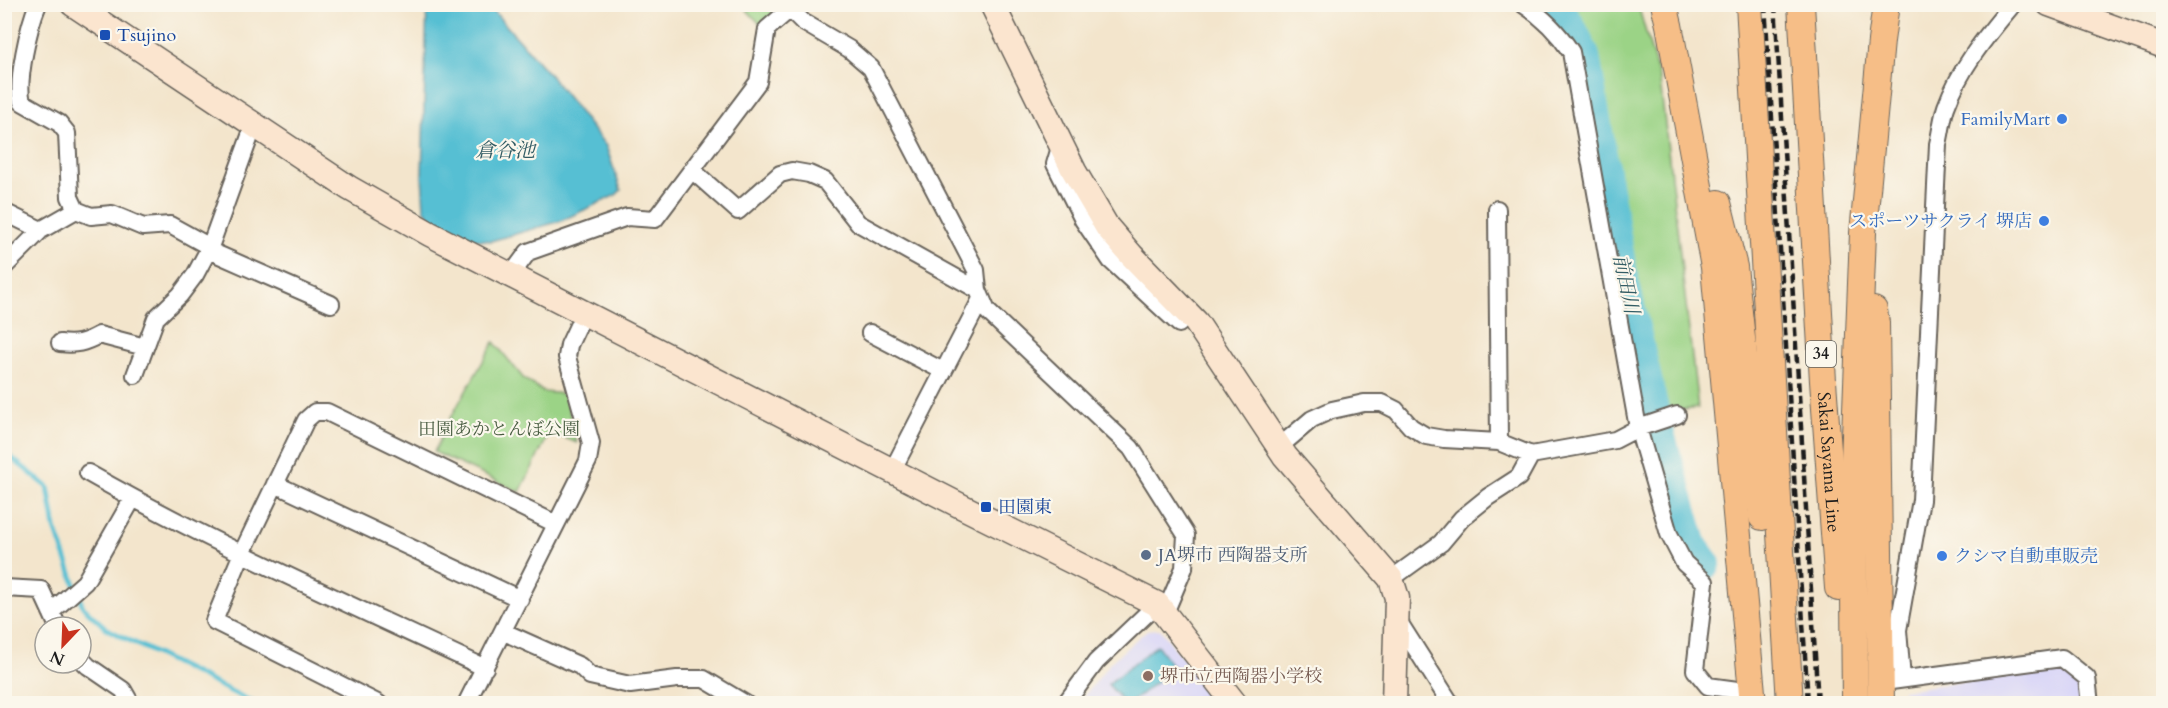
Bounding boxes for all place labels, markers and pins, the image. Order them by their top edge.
place label: Tsujino [117,23,176,48]
marker: Tsujino [98,28,112,42]
place label: FamilyMart [1961,107,2050,132]
marker: FamilyMart [2055,112,2069,126]
place label: スポーツサクライ 堺店 [1849,209,2032,234]
marker: スポーツサクライ 堺店 [2037,214,2051,228]
place label: 田園東 [998,495,1052,520]
marker: 田園東 [979,500,993,514]
place label: JA堺市 西陶器支所 [1155,543,1308,568]
place label: クシマ自動車販売 [1954,544,2098,569]
marker: JA堺市 西陶器支所 [1139,548,1153,562]
marker: クシマ自動車販売 [1935,549,1949,563]
place label: 堺市立西陶器小学校 [1160,664,1322,689]
marker: 堺市立西陶器小学校 [1141,669,1155,683]

